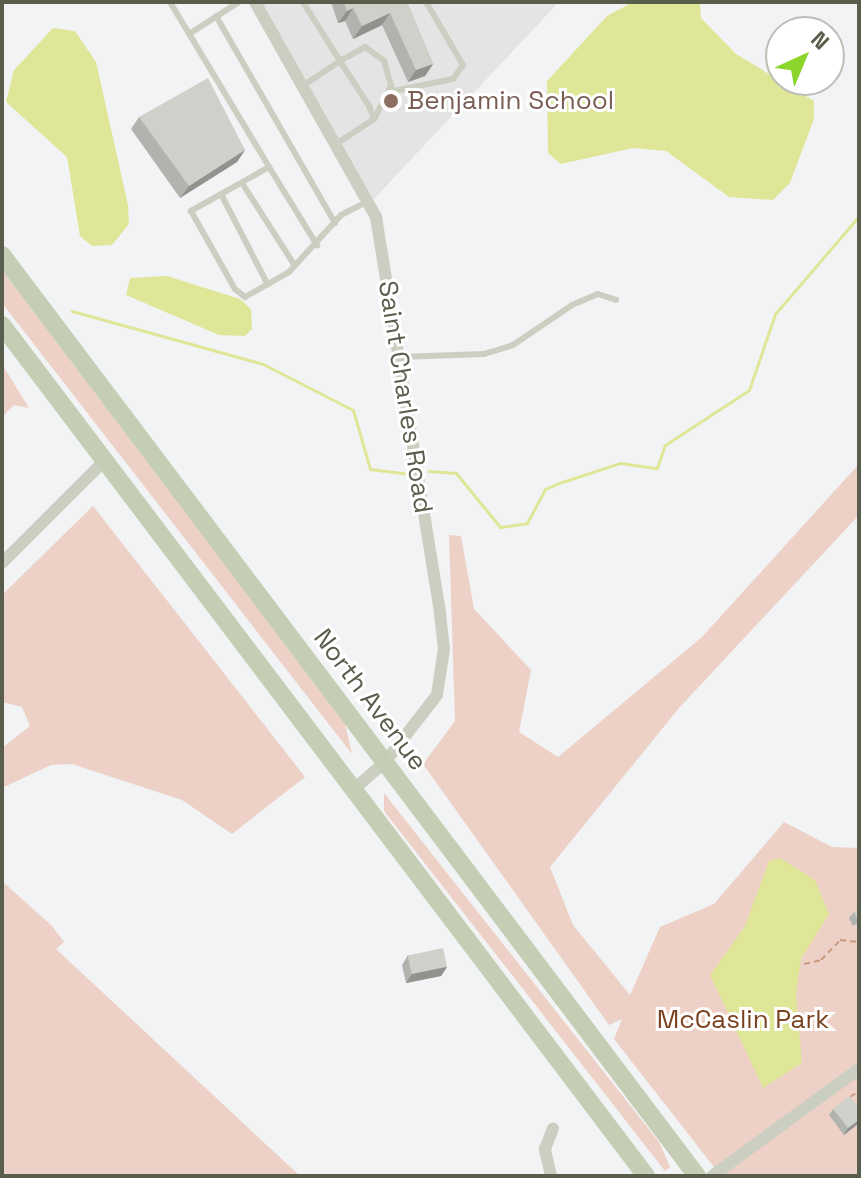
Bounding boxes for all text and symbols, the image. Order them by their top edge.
north arrow [765,16,845,96]
text: N [805,25,835,55]
place label: Benjamin School [407,85,614,117]
marker: Benjamin School [382,92,400,110]
street label: Saint Charles Road [371,279,439,515]
street label: North Avenue [307,623,433,777]
park label: McCaslin Park [657,1004,829,1036]

